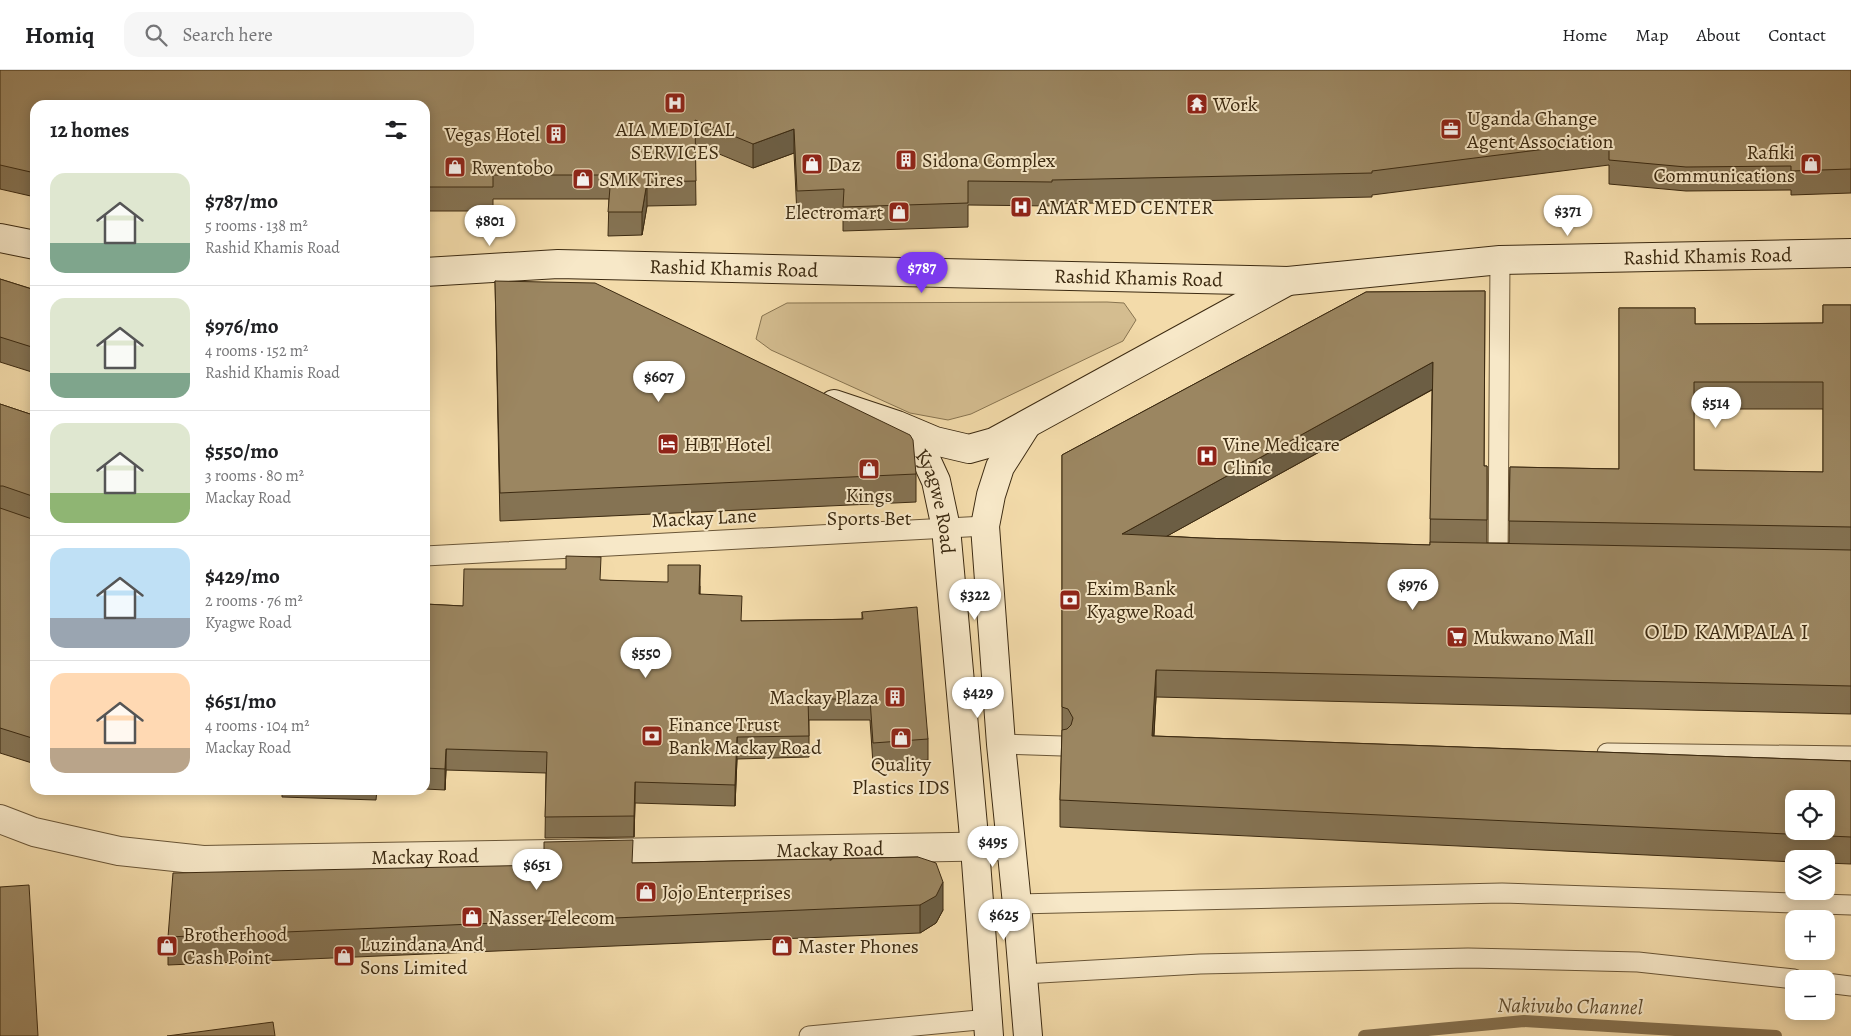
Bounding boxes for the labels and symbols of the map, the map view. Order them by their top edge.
hospital icon: AIA MEDICAL SERVICES [663,91,687,115]
place label: Work [1212,91,1258,118]
temple icon: Work [1185,92,1209,116]
place label: Uganda Change Agent Association [1466,105,1614,155]
place label: AIA MEDICAL SERVICES [615,116,735,166]
office icon: Uganda Change Agent Association [1439,117,1463,141]
place label: Vegas Hotel [443,121,540,148]
building icon: Vegas Hotel [544,122,568,146]
place label: Rafiki Communications [1653,139,1795,189]
place label: Sidona Complex [922,147,1056,174]
building icon: Sidona Complex [894,148,918,172]
place label: Daz [828,151,861,178]
shop icon: Daz [800,152,824,176]
shop icon: Rafiki Communications [1799,152,1823,176]
place label: Rwentobo [471,154,553,181]
shop icon: Rwentobo [443,155,467,179]
place label: SMK Tires [599,166,683,193]
shop icon: SMK Tires [571,167,595,191]
place label: AMAR MED CENTER [1036,194,1214,221]
pin: $371 [1538,194,1598,237]
hospital icon: AMAR MED CENTER [1009,195,1033,219]
place label: Electromart [785,199,883,226]
shop icon: Electromart [887,200,911,224]
pin: $801 [460,204,520,247]
street label: Rashid Khamis Road [1623,241,1792,271]
pin: $787 [892,252,952,294]
street label: Rashid Khamis Road [649,253,819,284]
street label: Rashid Khamis Road [1054,262,1224,293]
pin: $607 [629,360,689,403]
pin: $514 [1686,386,1746,429]
place label: HBT Hotel [684,431,771,458]
place label: Vine Medicare Clinic [1222,431,1340,481]
hotel icon: HBT Hotel [656,432,680,456]
street label: Kyagwe Road [910,442,962,555]
hospital icon: Vine Medicare Clinic [1195,444,1219,468]
shop icon: Kings Sports Bet [857,457,881,481]
place label: Kings Sports Bet [827,482,912,532]
street label: Mackay Lane [651,502,757,534]
pin: $976 [1383,568,1443,611]
place label: Exim Bank Kyagwe Road [1086,575,1194,625]
pin: $322 [945,578,1005,621]
bank icon: Exim Bank Kyagwe Road [1058,588,1082,612]
district label: OLD KAMPALA I [1645,617,1809,647]
place label: Mukwano Mall [1473,624,1594,651]
supermarket icon: Mukwano Mall [1445,625,1469,649]
pin: $550 [616,636,676,679]
pin: $429 [948,676,1008,719]
place label: Mackay Plaza [769,684,880,711]
building icon: Mackay Plaza [883,685,907,709]
place label: Finance Trust Bank Mackay Road [668,711,822,761]
bank icon: Finance Trust Bank Mackay Road [640,724,664,748]
shop icon: Quality Plastics IDS [889,726,913,750]
place label: Quality Plastics IDS [852,751,950,801]
pin: $495 [963,826,1023,868]
street label: Mackay Road [776,835,884,864]
street label: Mackay Road [371,842,479,871]
pin: $651 [507,848,567,891]
place label: Jojo Enterprises [662,879,791,906]
shop icon: Jojo Enterprises [634,880,658,904]
pin: $625 [974,898,1034,941]
place label: Nasser Telecom [488,904,616,931]
shop icon: Nasser Telecom [460,905,484,929]
place label: Brotherhood Cash Point [183,921,288,971]
place label: Luzindana And Sons Limited [360,931,484,981]
place label: Master Phones [798,933,919,960]
shop icon: Brotherhood Cash Point [155,934,179,958]
shop icon: Master Phones [770,934,794,958]
shop icon: Luzindana And Sons Limited [332,944,356,968]
water label: Nakivubo Channel [1497,991,1644,1021]

